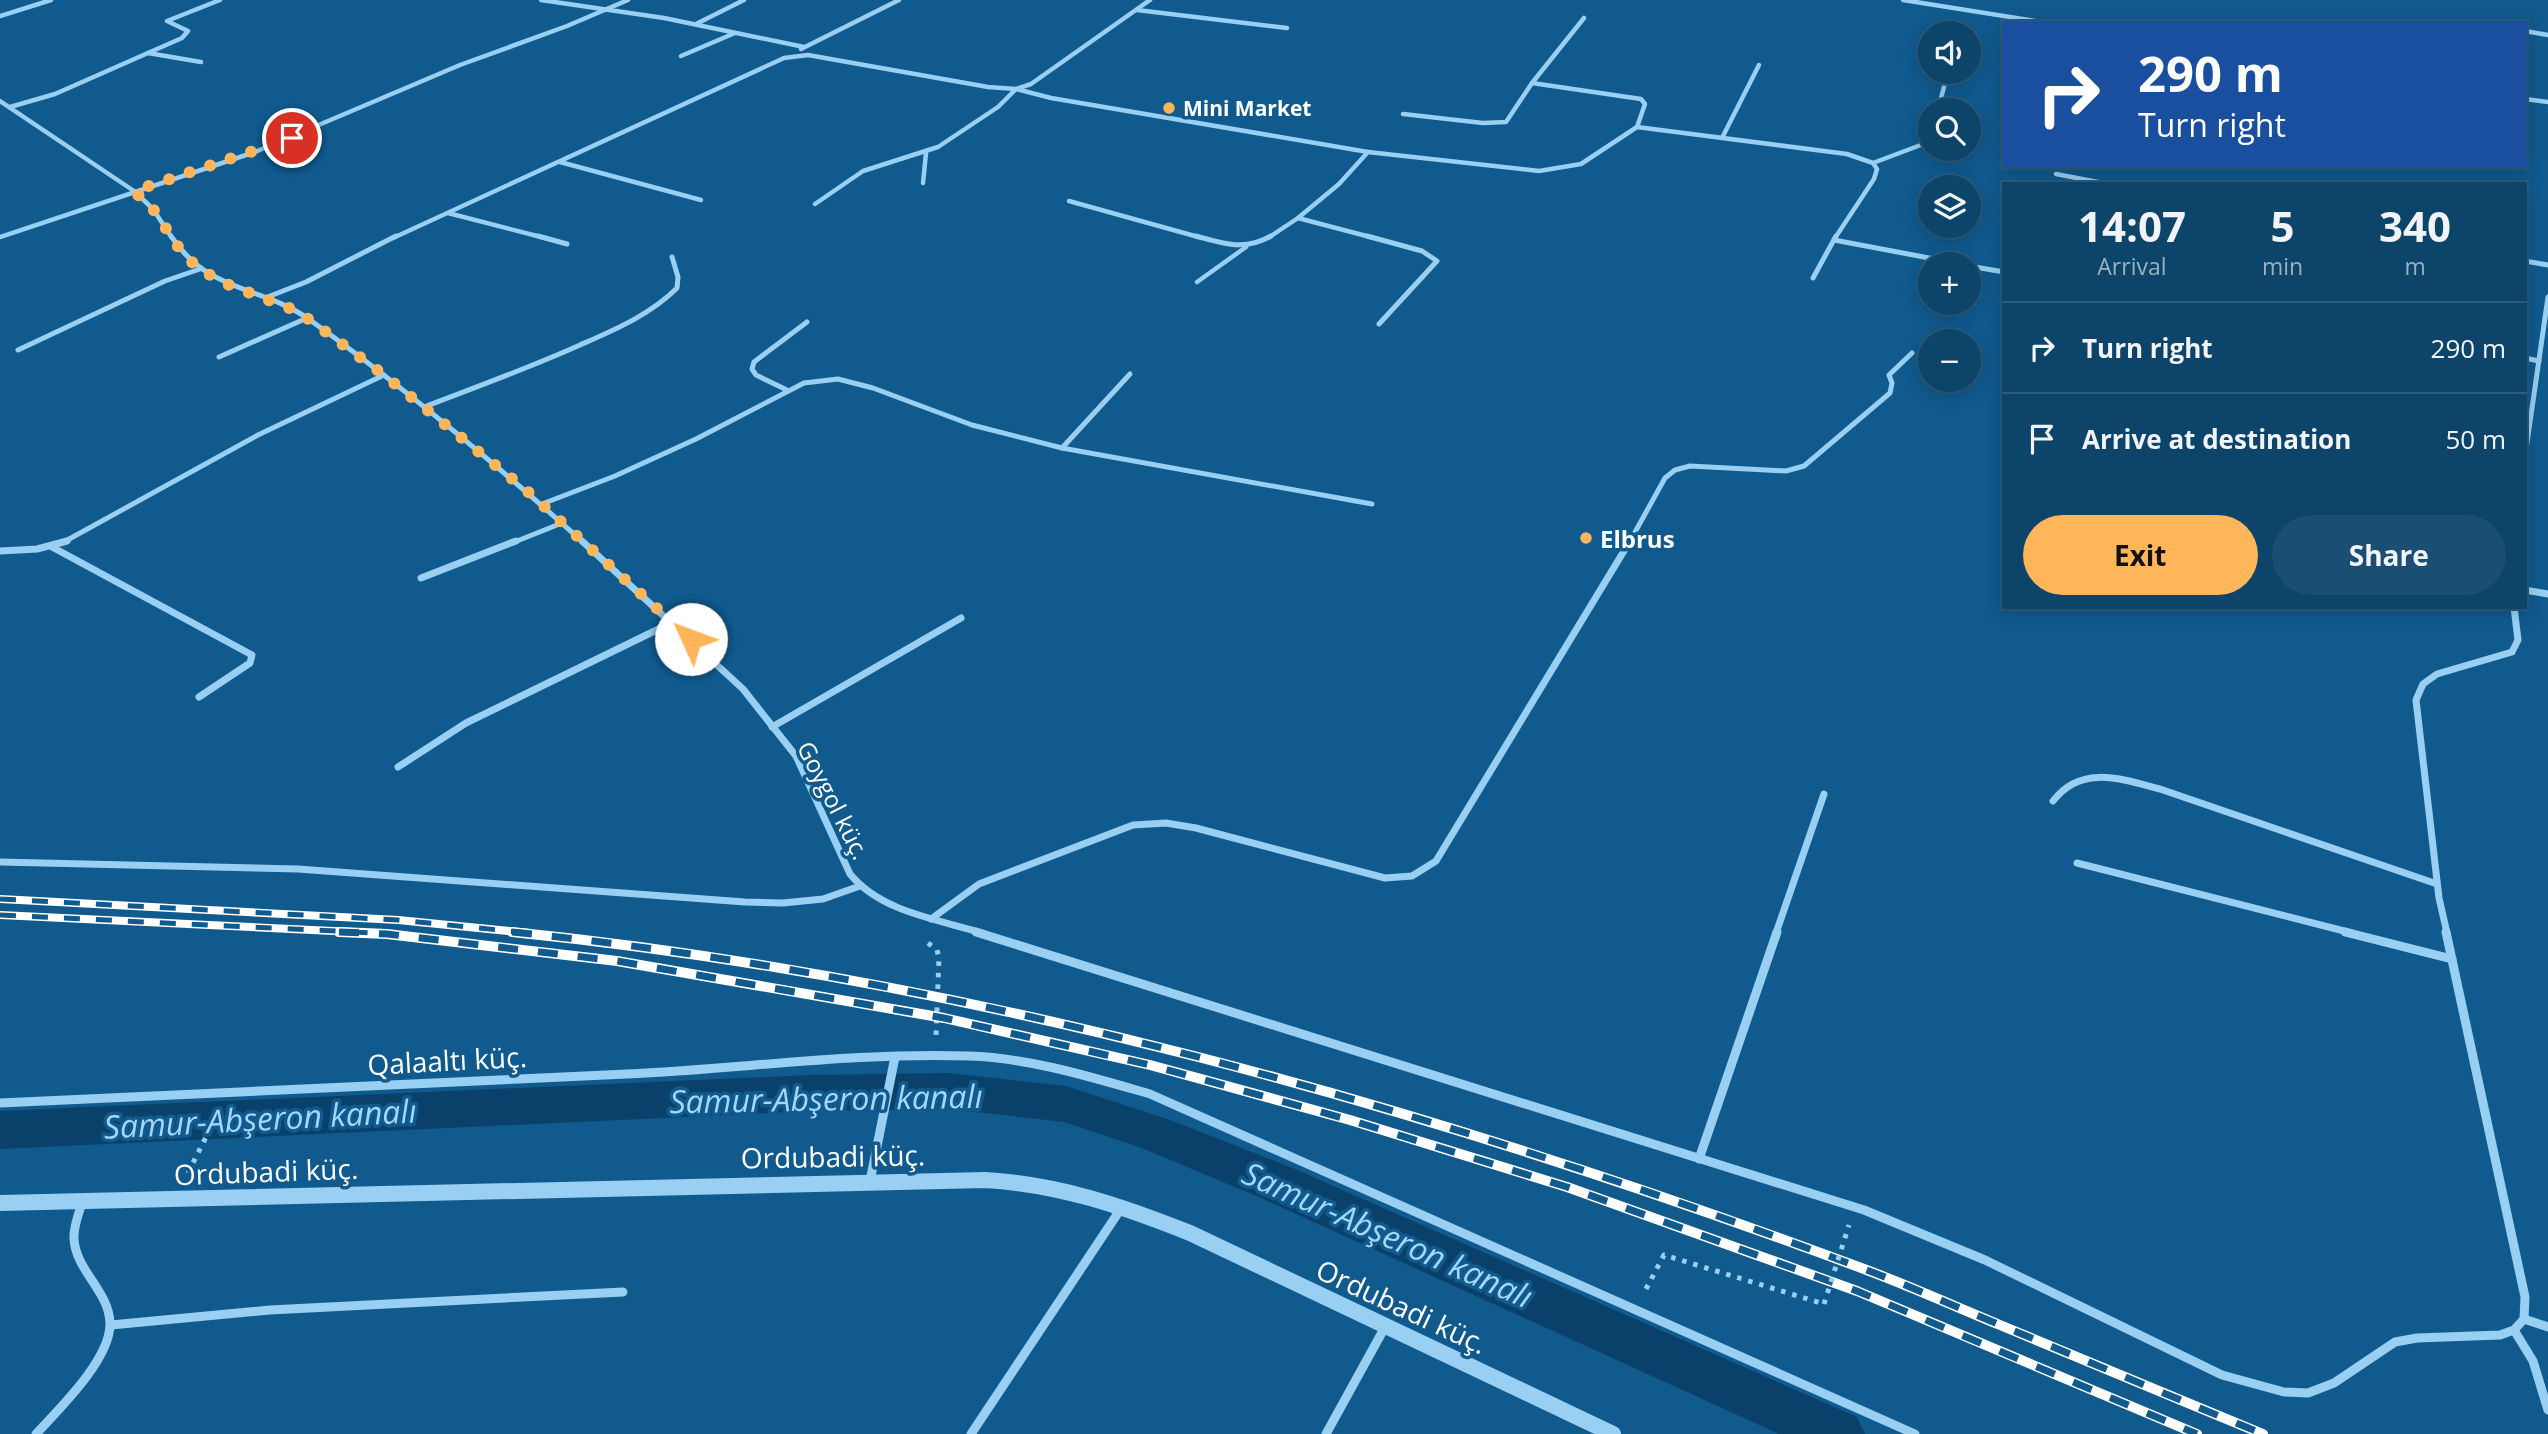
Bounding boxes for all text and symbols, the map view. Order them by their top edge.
map controls [1918,21,1981,392]
button: sound [1918,21,1981,84]
text: 290 m [2138,40,2283,106]
icon: right [2023,49,2114,140]
place label: Mini Market [1183,94,1311,122]
button: search [1918,98,1981,161]
marker: Mini Market [1161,100,1177,116]
text: Turn right [2138,103,2286,146]
pin [262,108,322,168]
icon: arrive [273,119,311,157]
button: layers [1918,175,1981,238]
text: 14:07 [2078,197,2186,254]
text: 5 [2270,197,2295,254]
text: 340 [2379,197,2451,254]
text: Arrival [2097,250,2167,282]
text: min [2262,250,2303,282]
text: m [2404,250,2426,282]
button: + [1918,252,1981,315]
button: − [1918,329,1981,392]
icon: right [2023,329,2061,367]
text: Turn right [2082,330,2213,366]
text: 290 m [2431,330,2506,366]
icon: arrive [2023,420,2061,458]
text: Arrive at destination [2082,421,2351,457]
text: 50 m [2445,421,2506,457]
button: Exit [2023,515,2258,595]
button: Share [2272,515,2506,595]
place label: Elbrus [1600,522,1675,555]
marker: Elbrus [1578,530,1594,546]
position arrow [654,602,728,676]
street label: Goygol küç. [790,735,878,865]
street label: Qalaaltı küç. [366,1037,528,1083]
water label: Samur-Abşeron kanalı [669,1074,983,1122]
water label: Samur-Abşeron kanalı [102,1088,418,1148]
street label: Ordubadi küç. [741,1135,925,1177]
street label: Ordubadi küç. [173,1149,359,1193]
water label: Samur-Abşeron kanalı [1236,1151,1540,1317]
street label: Ordubadi küç. [1310,1250,1494,1362]

